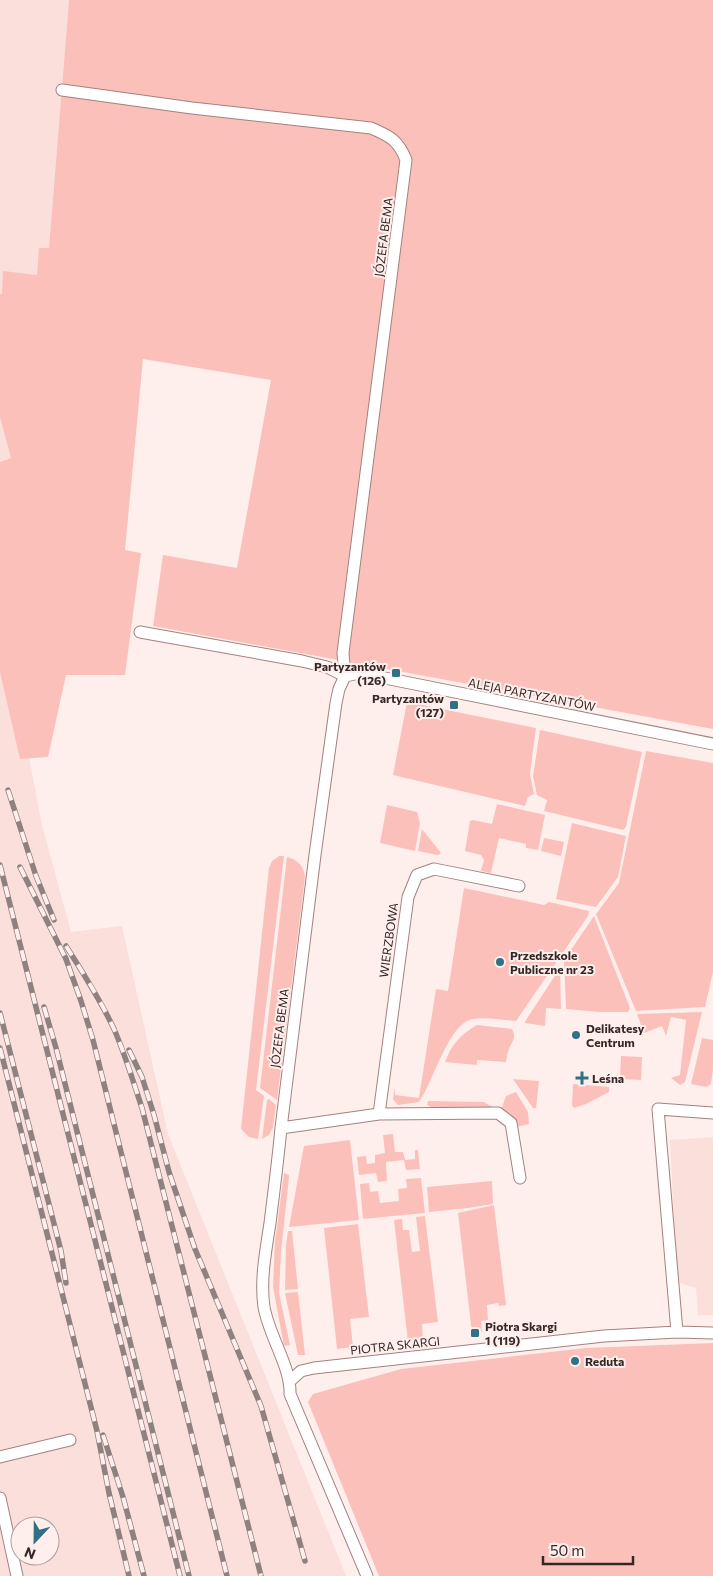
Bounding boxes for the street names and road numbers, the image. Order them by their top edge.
street label: JÓZEFA BEMA [371,196,396,278]
street label: ALEJA PARTYZANTÓW [467,675,597,714]
street label: WIERZBOWA [376,902,400,978]
street label: JÓZEFA BEMA [267,987,292,1069]
street label: PIOTRA SKARGI [350,1333,440,1357]

